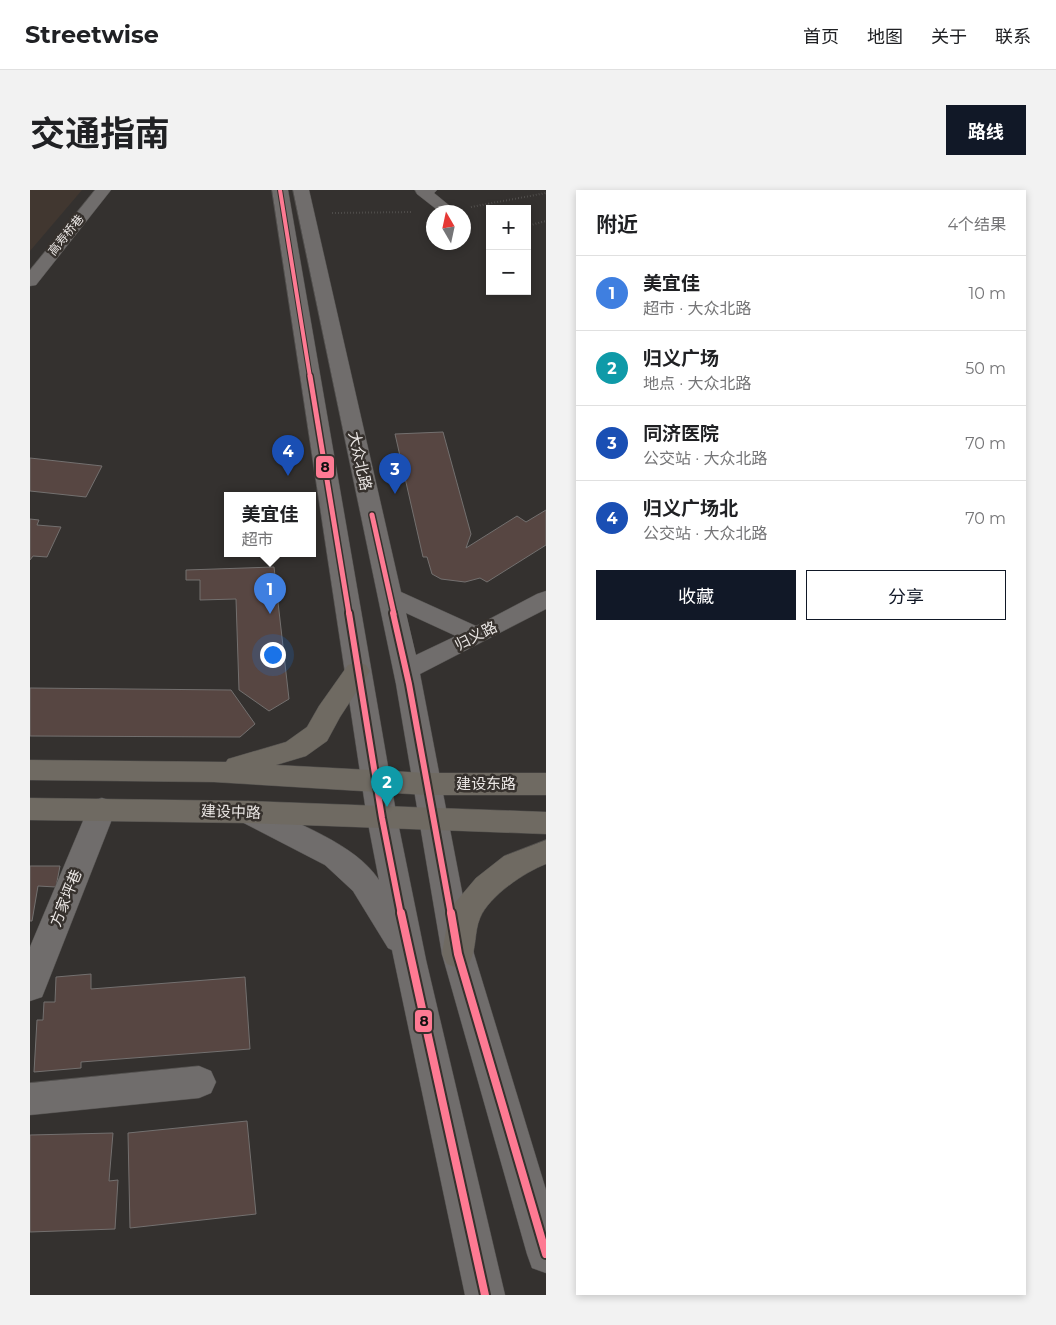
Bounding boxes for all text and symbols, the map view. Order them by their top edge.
text: Streetwise [25,20,159,49]
text: 首页 [803,26,839,48]
text: 地图 [867,26,903,48]
text: 关于 [931,26,967,48]
text: 联系 [995,26,1031,48]
button: 路线 [946,105,1026,155]
text: 交通指南 [30,112,170,155]
north arrow [426,205,471,250]
map controls [486,205,531,295]
button: + [486,205,531,250]
street label: 高寿桥巷 [45,211,87,258]
text: 附近 [596,212,638,237]
text: 4个结果 [947,215,1006,234]
button: − [486,250,531,295]
text: 美宜佳 [643,272,700,295]
text: 1 [609,284,615,303]
text: 10 m [968,284,1006,303]
text: 超市 · 大众北路 [643,299,751,318]
text: 归义广场 [643,347,719,370]
text: 2 [607,359,617,378]
text: 50 m [965,359,1006,378]
text: 地点 · 大众北路 [643,374,751,393]
text: 同济医院 [643,422,719,445]
street label: 大众北路 [345,430,376,492]
text: 3 [607,434,617,453]
text: 70 m [965,434,1006,453]
pin: 4 [272,435,304,476]
text: 公交站 · 大众北路 [643,449,767,468]
pin: 3 [379,453,411,494]
line badge: 8 [315,455,335,479]
text: 8 [320,458,330,476]
popup [224,492,316,557]
text: 归义广场北 [643,497,738,520]
text: 美宜佳 [241,503,299,526]
text: 4 [606,509,618,528]
text: 70 m [965,509,1006,528]
text: 公交站 · 大众北路 [643,524,767,543]
text: 超市 [241,530,274,549]
button: 收藏 [596,570,796,620]
button: 分享 [806,570,1006,620]
pin: 1 [254,573,286,614]
street label: 归义路 [451,617,500,654]
your location [260,642,286,668]
pin: 2 [371,766,403,807]
street label: 建设东路 [456,774,516,793]
street label: 建设中路 [201,801,261,822]
street label: 方家坪巷 [45,866,86,929]
line badge: 8 [414,1009,433,1033]
text: 8 [419,1012,429,1030]

